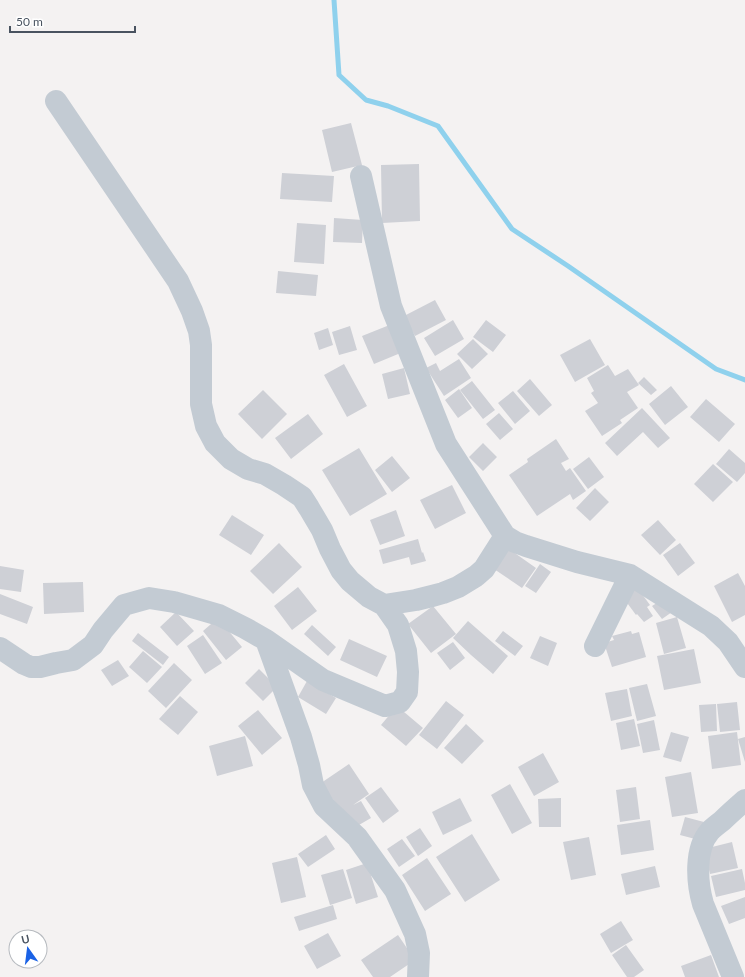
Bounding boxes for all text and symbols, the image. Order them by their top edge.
scale bar [10,8,135,34]
text: 50 m [16,14,43,29]
north arrow [8,929,48,969]
text: U [20,932,31,946]

